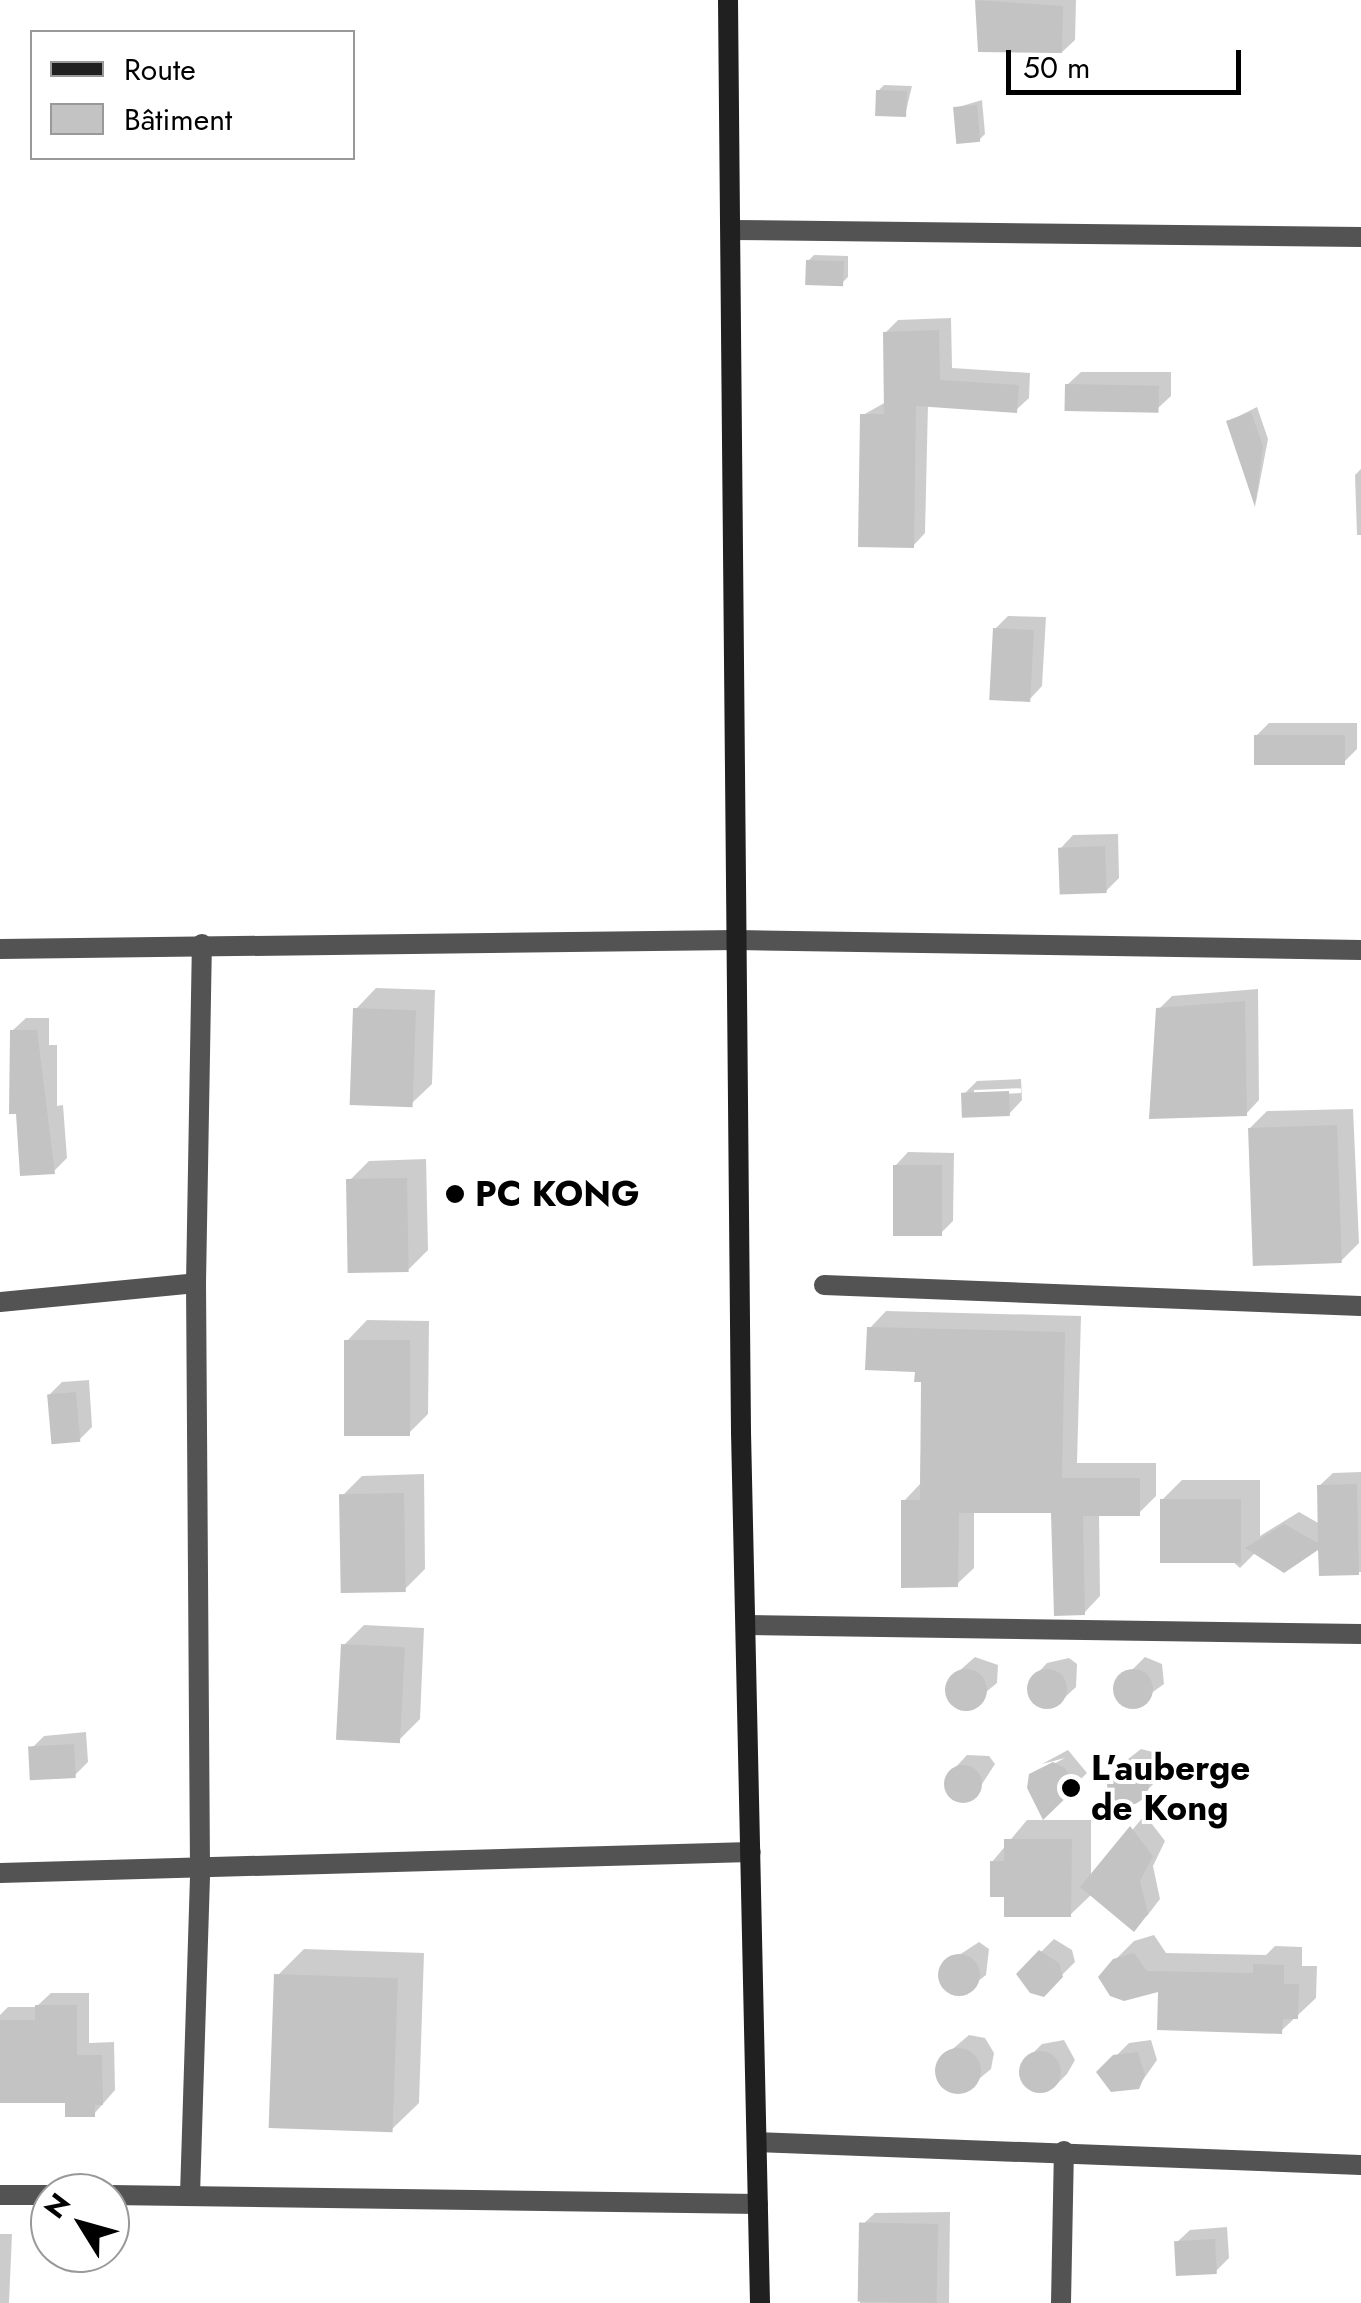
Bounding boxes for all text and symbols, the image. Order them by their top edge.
legend [30,30,355,160]
scale bar [1011,30,1246,92]
text: 50 m [1023,46,1090,89]
text: Route [124,48,196,91]
text: Bâtiment [124,98,232,141]
place label: PC KONG [475,1173,640,1215]
marker: PC KONG [444,1183,466,1205]
place label: L’auberge de Kong [1091,1747,1250,1829]
marker: L’auberge de Kong [1060,1777,1082,1799]
north arrow [30,2173,130,2273]
text: N [34,2185,80,2227]

